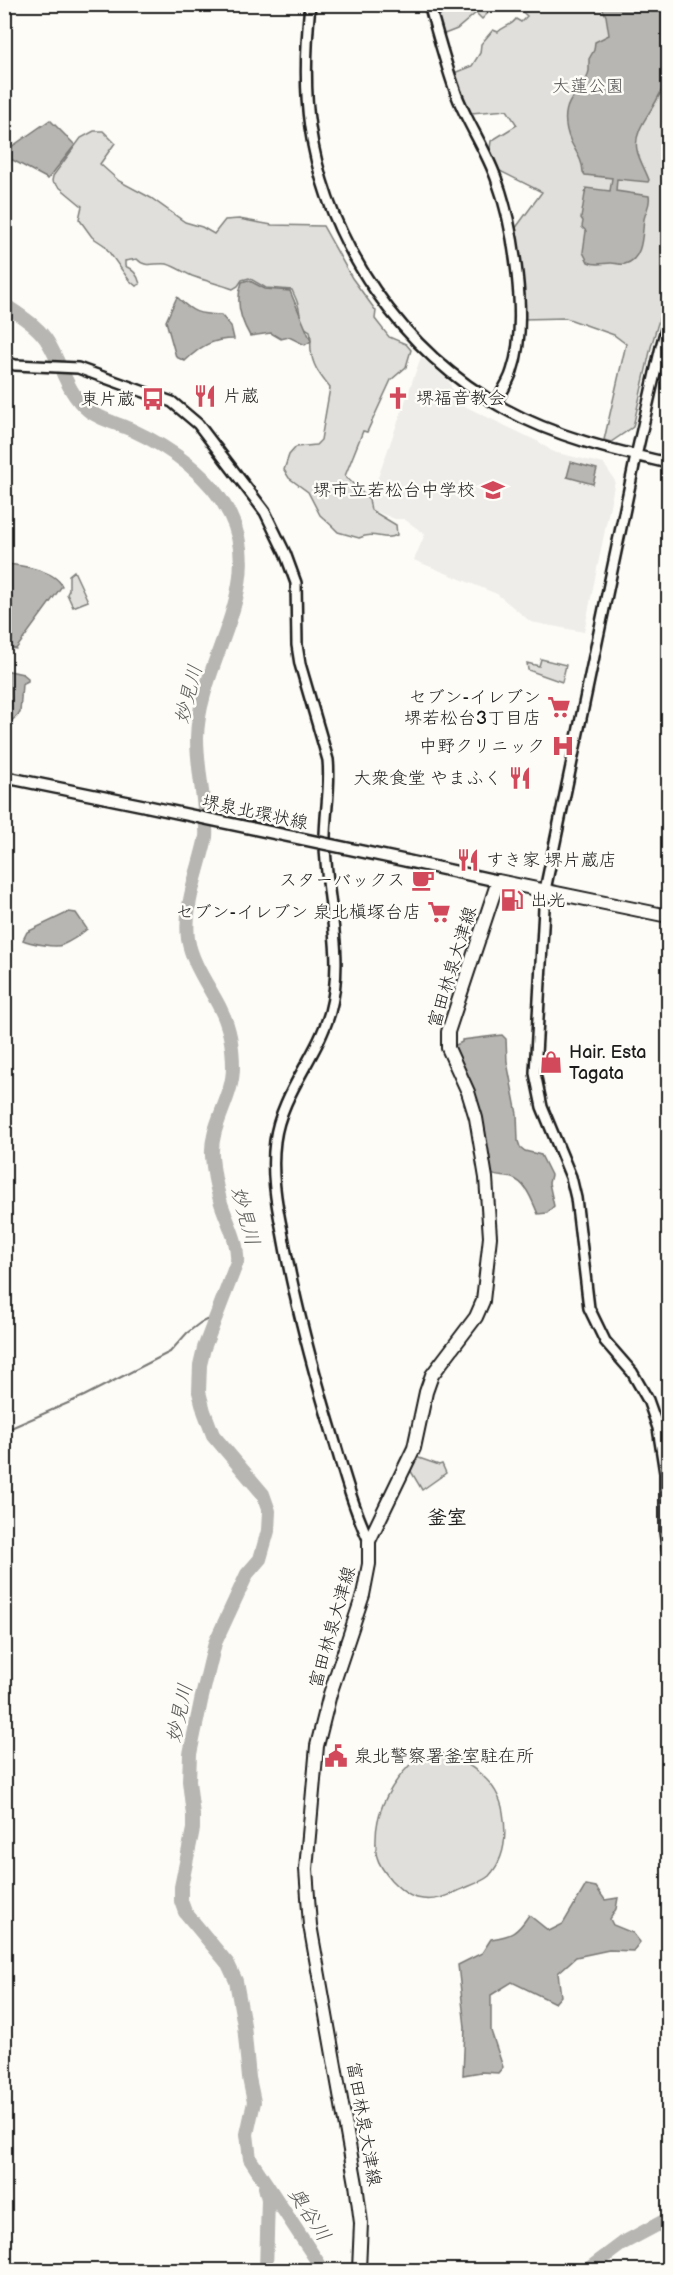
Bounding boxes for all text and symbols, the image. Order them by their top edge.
park label: 大蓮公園 [552,76,624,97]
restaurant icon: 片蔵 [192,383,218,409]
church icon: 堺福音教会 [385,385,411,411]
bus stop icon: 東片蔵 [140,386,166,412]
place label: 片蔵 [223,386,259,407]
place label: 堺福音教会 [416,388,506,409]
place label: 東片蔵 [81,389,135,410]
school or university icon: 堺市立若松台中学校 [480,477,506,503]
place label: 堺市立若松台中学校 [313,480,475,501]
water label: 妙見川 [170,662,208,726]
place label: セブン-イレブン 堺若松台3丁目店 [404,687,541,729]
supermarket icon: セブン-イレブン 堺若松台3丁目店 [546,694,572,720]
hospital icon: 中野クリニック [550,733,576,759]
place label: 中野クリニック [419,736,545,757]
restaurant icon: 大衆食堂 やまふく [507,765,533,791]
place label: 大衆食堂 やまふく [353,768,502,789]
street label: 堺泉北環状線 [200,791,310,834]
restaurant icon: すき家 堺片蔵店 [455,847,481,873]
place label: すき家 堺片蔵店 [486,850,617,871]
cafe icon: スターバックス [410,867,436,893]
place label: スターバックス [279,870,405,891]
fuel station icon: 出光 [499,887,525,913]
place label: 出光 [530,890,566,911]
supermarket icon: セブン-イレブン 泉北槇塚台店 [426,899,452,925]
place label: セブン-イレブン 泉北槇塚台店 [176,902,421,923]
street label: 富田林泉大津線 [424,904,481,1030]
place label: Hair. Esta Tagata [569,1042,646,1084]
shop icon: Hair. Esta Tagata [538,1049,564,1075]
water label: 妙見川 [226,1184,264,1248]
district label: 釜室 [427,1506,467,1530]
street label: 富田林泉大津線 [305,1564,360,1691]
water label: 妙見川 [162,1681,198,1745]
public building icon: 泉北警察署釜室駐在所 [323,1743,349,1769]
place label: 泉北警察署釜室駐在所 [354,1746,534,1767]
street label: 富田林泉大津線 [342,2060,385,2188]
water label: 奥谷川 [283,2183,336,2246]

